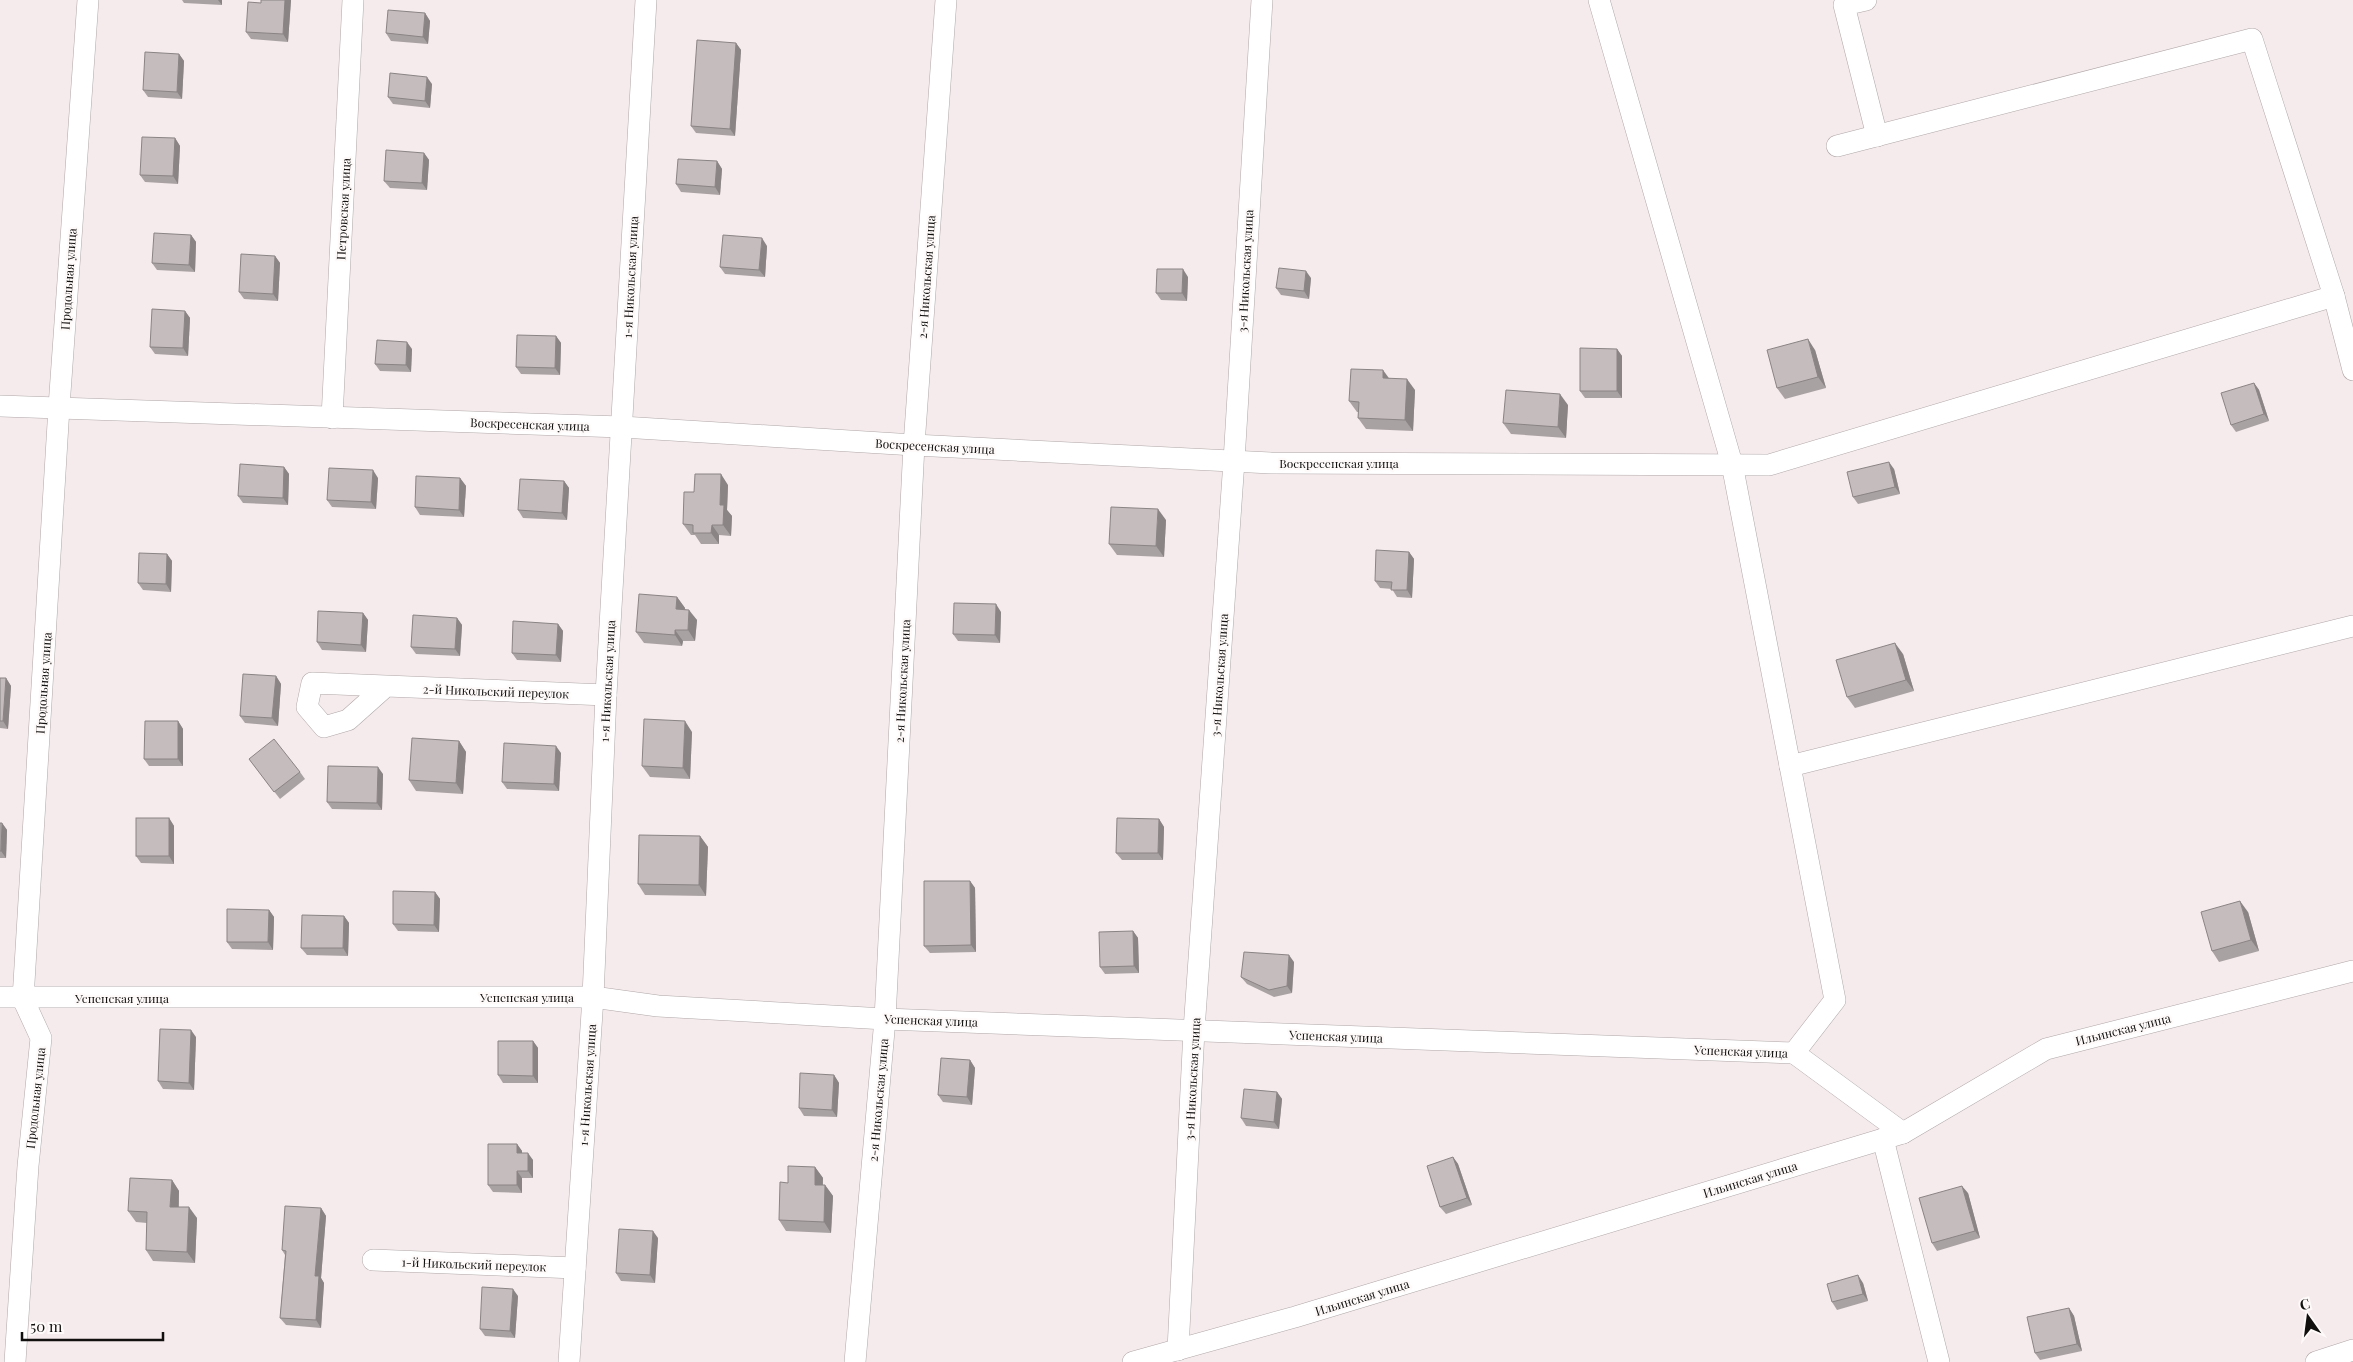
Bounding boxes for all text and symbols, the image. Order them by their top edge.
street label: Петровская улица [332,158,354,260]
street label: 3-я Никольская улица [1234,209,1256,333]
street label: 2-я Никольская улица [914,215,938,339]
street label: 1-я Никольская улица [619,216,641,338]
street label: Продольная улица [56,228,80,330]
street label: Воскресенская улица [470,414,590,434]
street label: Воскресенская улица [875,435,995,457]
street label: Воскресенская улица [1279,455,1399,471]
street label: 3-я Никольская улица [1207,613,1231,737]
street label: 2-я Никольская улица [891,619,913,743]
street label: 1-я Никольская улица [596,620,618,742]
street label: Продольная улица [31,632,55,734]
street label: 2-й Никольский переулок [423,680,570,702]
street label: Успенская улица [479,989,574,1005]
street label: Успенская улица [74,990,169,1006]
street label: Ильинская улица [2074,1009,2172,1049]
street label: Успенская улица [883,1010,978,1030]
street label: 3-я Никольская улица [1181,1017,1203,1141]
street label: 1-я Никольская улица [575,1023,599,1147]
street label: Успенская улица [1288,1026,1383,1046]
street label: 2-я Никольская улица [865,1038,891,1162]
street label: Успенская улица [1693,1041,1788,1061]
street label: Продольная улица [22,1046,48,1150]
street label: Ильинская улица [1701,1157,1799,1201]
street label: 1-й Никольский переулок [401,1253,547,1275]
street label: Ильинская улица [1313,1275,1411,1319]
north arrow [2283,1292,2333,1342]
text: С [2298,1293,2312,1314]
scale bar [22,1310,164,1342]
text: 50 m [30,1316,63,1336]

